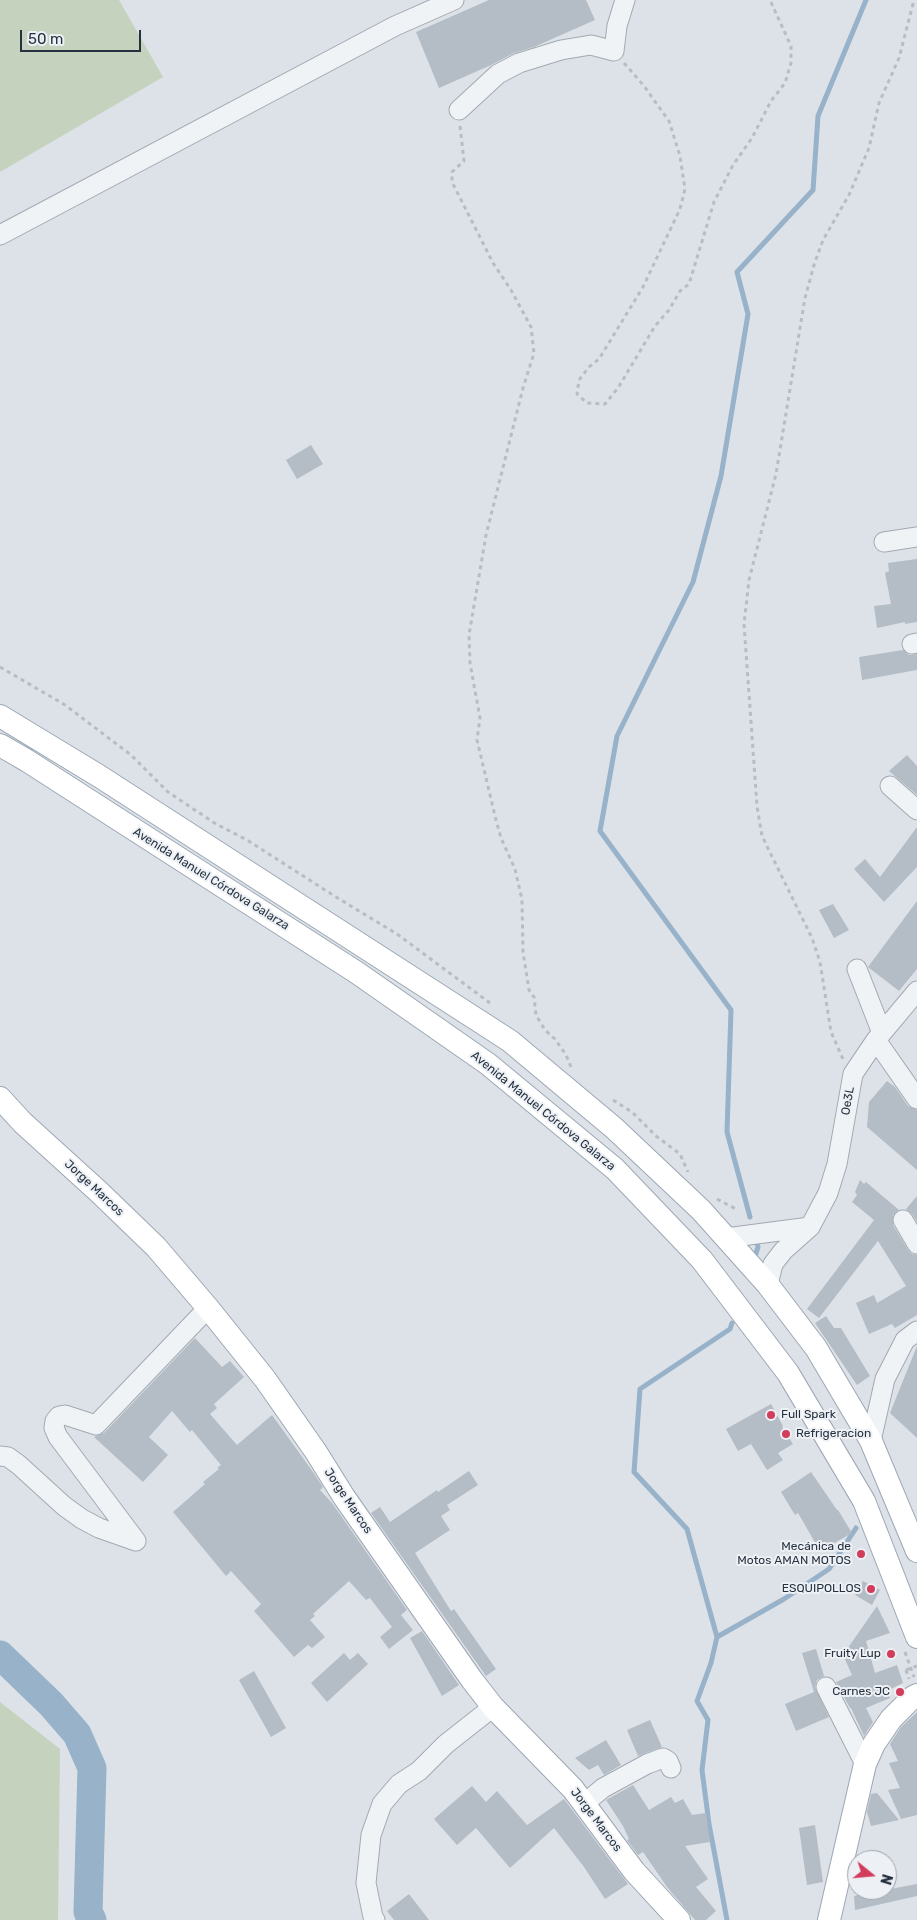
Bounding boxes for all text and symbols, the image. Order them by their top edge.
scale bar [22,20,144,52]
text: 50 m [28,30,63,48]
street label: Avenida Manuel Córdova Galarza [130,825,292,933]
street label: Avenida Manuel Córdova Galarza [468,1048,618,1174]
street label: Oe3L [838,1086,858,1116]
street label: Jorge Marcos [61,1157,127,1219]
place label: Full Spark [781,1408,836,1422]
marker: Full Spark [765,1409,777,1421]
place label: Refrigeracion [796,1427,871,1441]
marker: Refrigeracion [780,1428,792,1440]
street label: Jorge Marcos [321,1465,375,1537]
place label: Mecánica de Motos AMAN MOTOS [737,1540,851,1568]
marker: Mecánica de Motos AMAN MOTOS [855,1548,867,1560]
place label: ESQUIPOLLOS [782,1582,861,1596]
marker: ESQUIPOLLOS [865,1583,877,1595]
place label: Fruity Lup [824,1647,881,1661]
marker: Fruity Lup [885,1648,897,1660]
place label: Carnes JC [832,1685,890,1699]
marker: Carnes JC [894,1686,906,1698]
street label: Jorge Marcos [567,1785,625,1855]
north arrow [847,1850,897,1900]
text: N [876,1872,895,1887]

